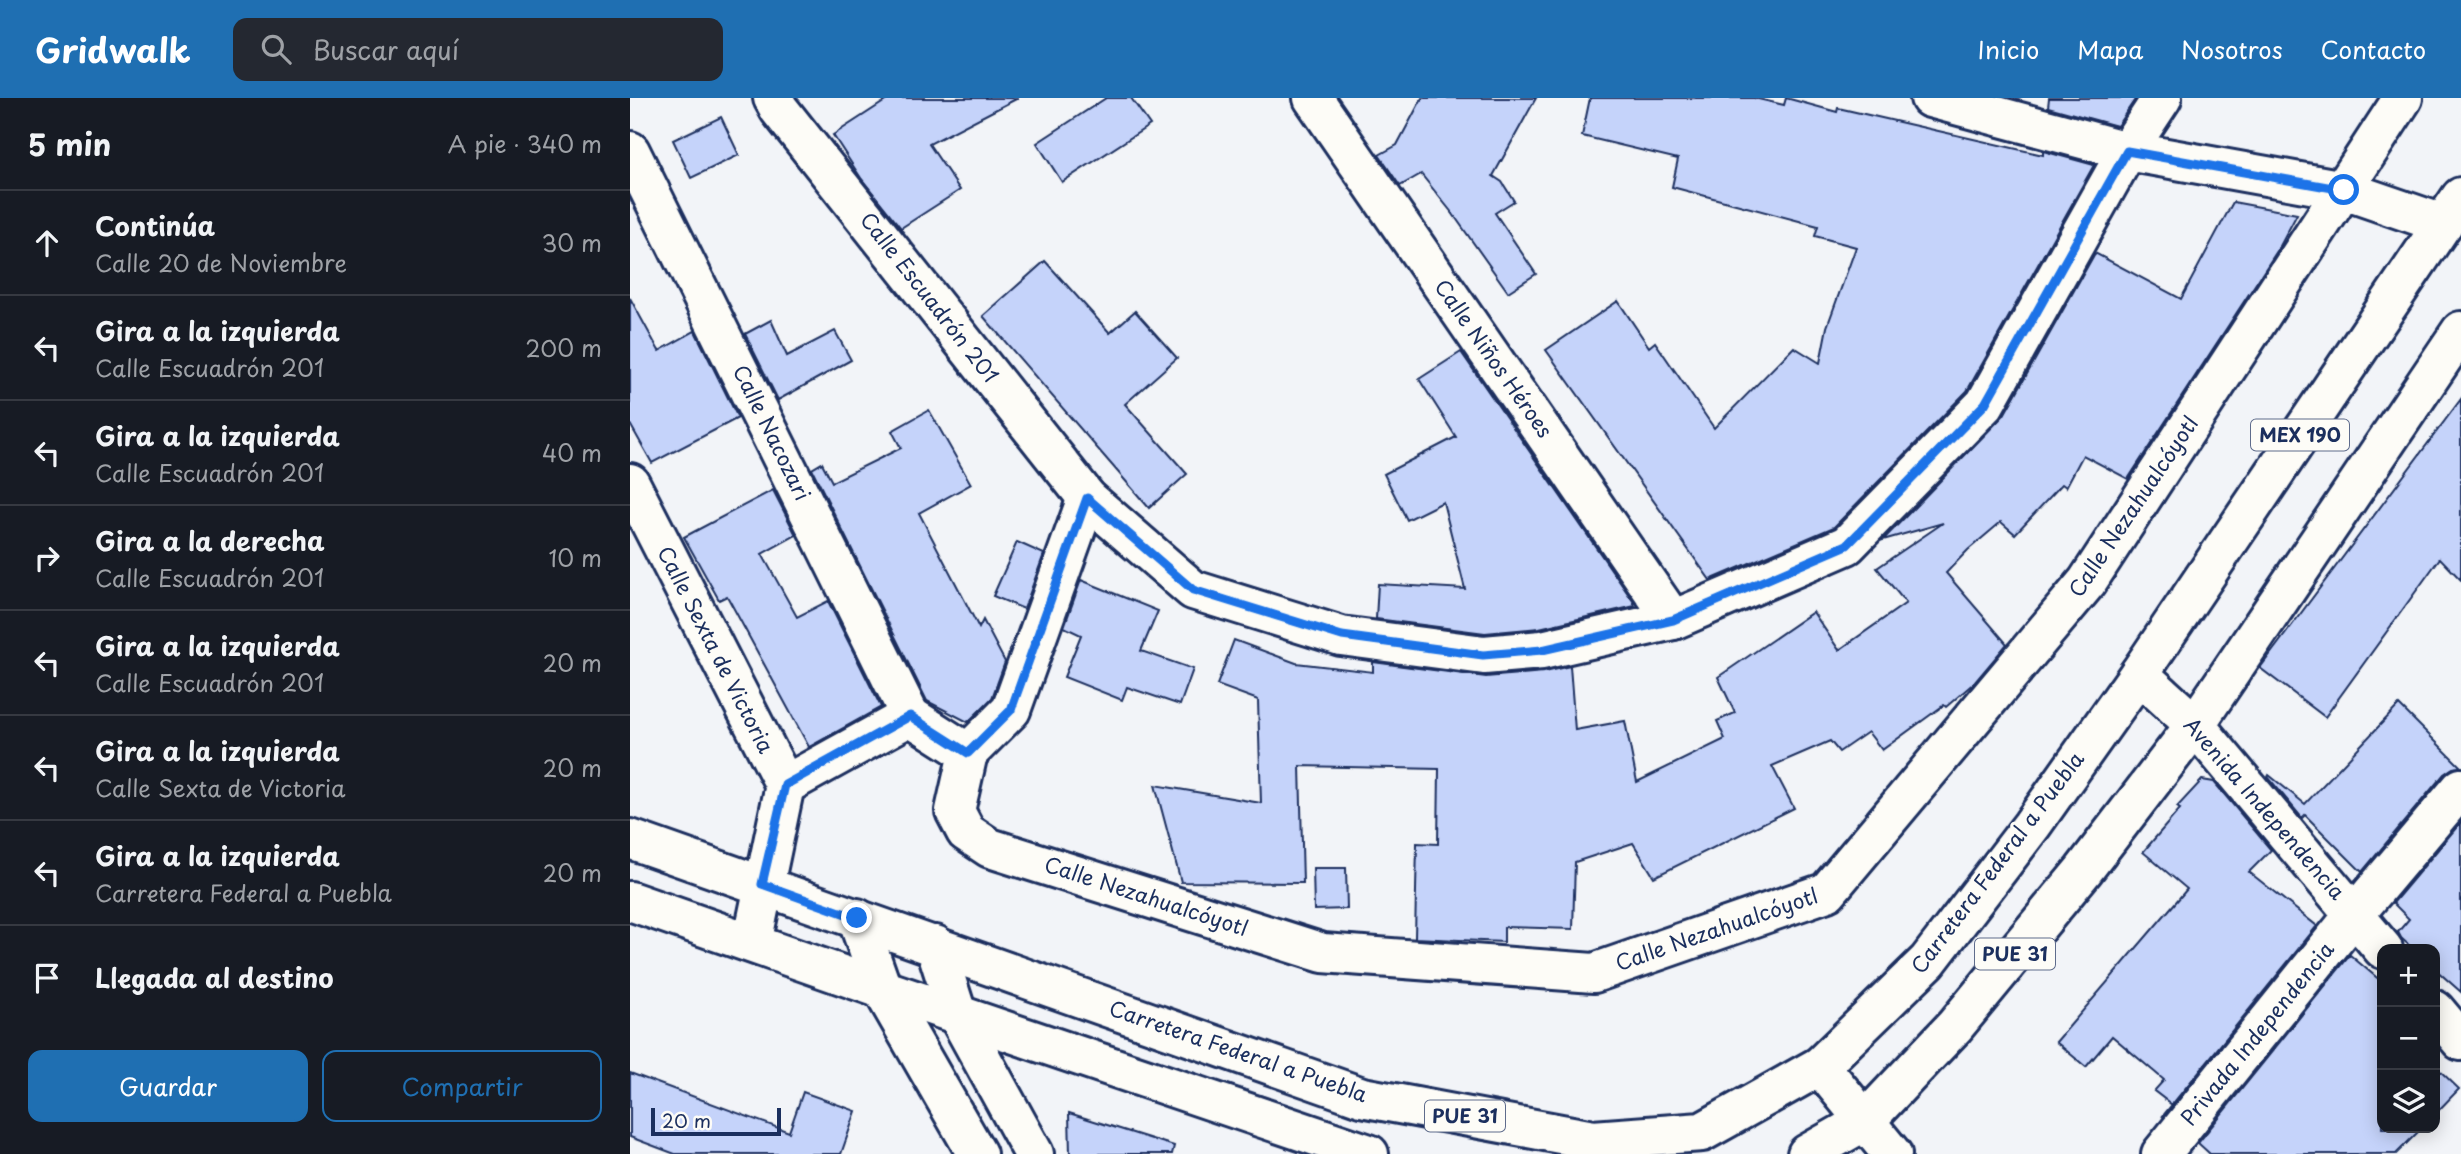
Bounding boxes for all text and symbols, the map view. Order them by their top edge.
search box [233,18,723,81]
text: Gridwalk [35,24,191,74]
icon: search [257,30,295,68]
text: Buscar aquí [313,30,459,69]
text: Inicio [1978,31,2039,67]
text: Mapa [2077,31,2143,67]
text: Nosotros [2181,31,2283,67]
text: Contacto [2321,31,2426,67]
text: 5 min [28,121,111,166]
text: A pie · 340 m [448,126,602,161]
route start [2328,174,2359,205]
street label: Calle Escuadrón 201 [854,204,1008,389]
text: Continúa [95,206,215,245]
icon: ahead [28,224,66,262]
text: 30 m [541,225,602,260]
text: Calle 20 de Noviembre [95,245,347,280]
street label: Calle Niños Héroes [1428,272,1561,444]
text: Gira a la izquierda [95,311,340,350]
icon: left [28,329,66,367]
text: 200 m [525,330,602,365]
text: Calle Escuadrón 201 [95,350,324,385]
street label: Calle Nacozari [726,359,820,505]
street label: Calle Nezahualcóyotl [2060,409,2205,603]
text: Gira a la izquierda [95,416,340,455]
road number: MEX 190 [2251,420,2349,450]
icon: left [28,434,66,472]
text: 40 m [542,435,602,470]
text: Calle Escuadrón 201 [95,455,324,490]
text: Gira a la derecha [95,521,325,560]
icon: right [28,539,66,577]
text: 10 m [548,540,602,575]
street label: Calle Sexta de Victoria [651,540,783,759]
text: Calle Escuadrón 201 [95,560,324,595]
text: Gira a la izquierda [95,626,340,665]
icon: left [28,644,66,682]
text: 20 m [543,645,602,680]
text: Calle Escuadrón 201 [95,665,324,700]
street label: Avenida Independencia [2177,709,2354,906]
text: Gira a la izquierda [95,731,340,770]
street label: Carretera Federal a Puebla [1902,744,2091,980]
icon: left [28,749,66,787]
text: 20 m [543,750,602,785]
text: Calle Sexta de Victoria [95,770,346,805]
text: Gira a la izquierda [95,836,340,875]
street label: Calle Nezahualcóyotl [1041,847,1253,943]
icon: left [28,854,66,892]
text: 20 m [543,855,602,890]
text: Carretera Federal a Puebla [95,875,392,910]
street label: Calle Nezahualcóyotl [1611,878,1822,978]
route end [841,902,872,933]
street label: Privada Independencia [2172,934,2341,1132]
road number: PUE 31 [1975,939,2055,970]
map controls [2377,944,2440,1133]
button: + [2377,944,2440,1007]
text: Llegada al destino [95,958,334,997]
icon: arrive [28,959,66,997]
street label: Carretera Federal a Puebla [1105,991,1372,1109]
button: − [2377,1007,2440,1070]
button: Guardar [28,1050,308,1122]
button: Compartir [322,1050,602,1122]
button: layers [2377,1070,2440,1133]
road number: PUE 31 [1425,1100,1505,1132]
scale bar [651,1105,780,1137]
text: 20 m [662,1106,711,1134]

